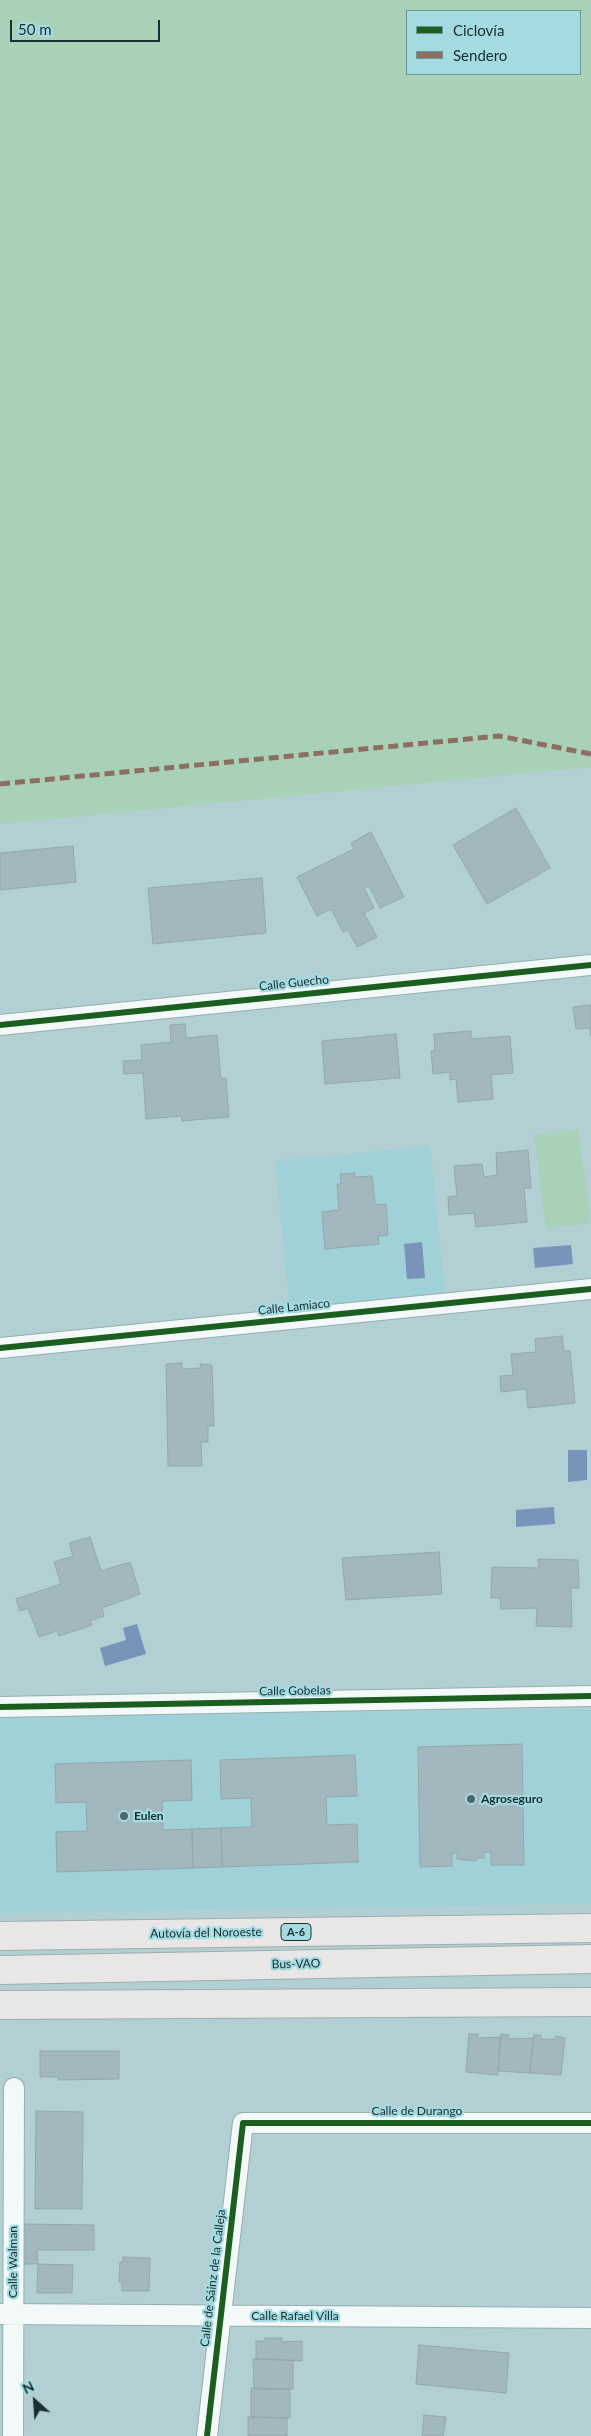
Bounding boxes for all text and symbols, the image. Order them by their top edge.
scale bar [12,10,162,42]
legend [406,10,581,75]
text: 50 m [18,20,52,38]
text: Ciclovía [453,21,504,39]
text: Sendero [453,46,507,64]
street label: Calle Guecho [258,972,330,994]
street label: Calle Lamiaco [257,1296,331,1318]
street label: Calle Gobelas [259,1683,331,1699]
place label: Agroseguro [481,1792,543,1806]
marker: Agroseguro [465,1793,477,1805]
place label: Eulen [134,1809,164,1823]
marker: Eulen [118,1810,130,1822]
road number: A-6 [281,1924,311,1940]
street label: Autovía del Noroeste [150,1925,262,1941]
street label: Bus-VAO [272,1956,320,1972]
street label: Calle de Durango [372,2104,462,2118]
street label: Calle de Sáinz de la Calleja [197,2208,229,2348]
street label: Calle Walman [6,2226,20,2298]
street label: Calle Rafael Villa [251,2309,339,2323]
north arrow [10,2376,60,2426]
text: N [20,2377,37,2397]

